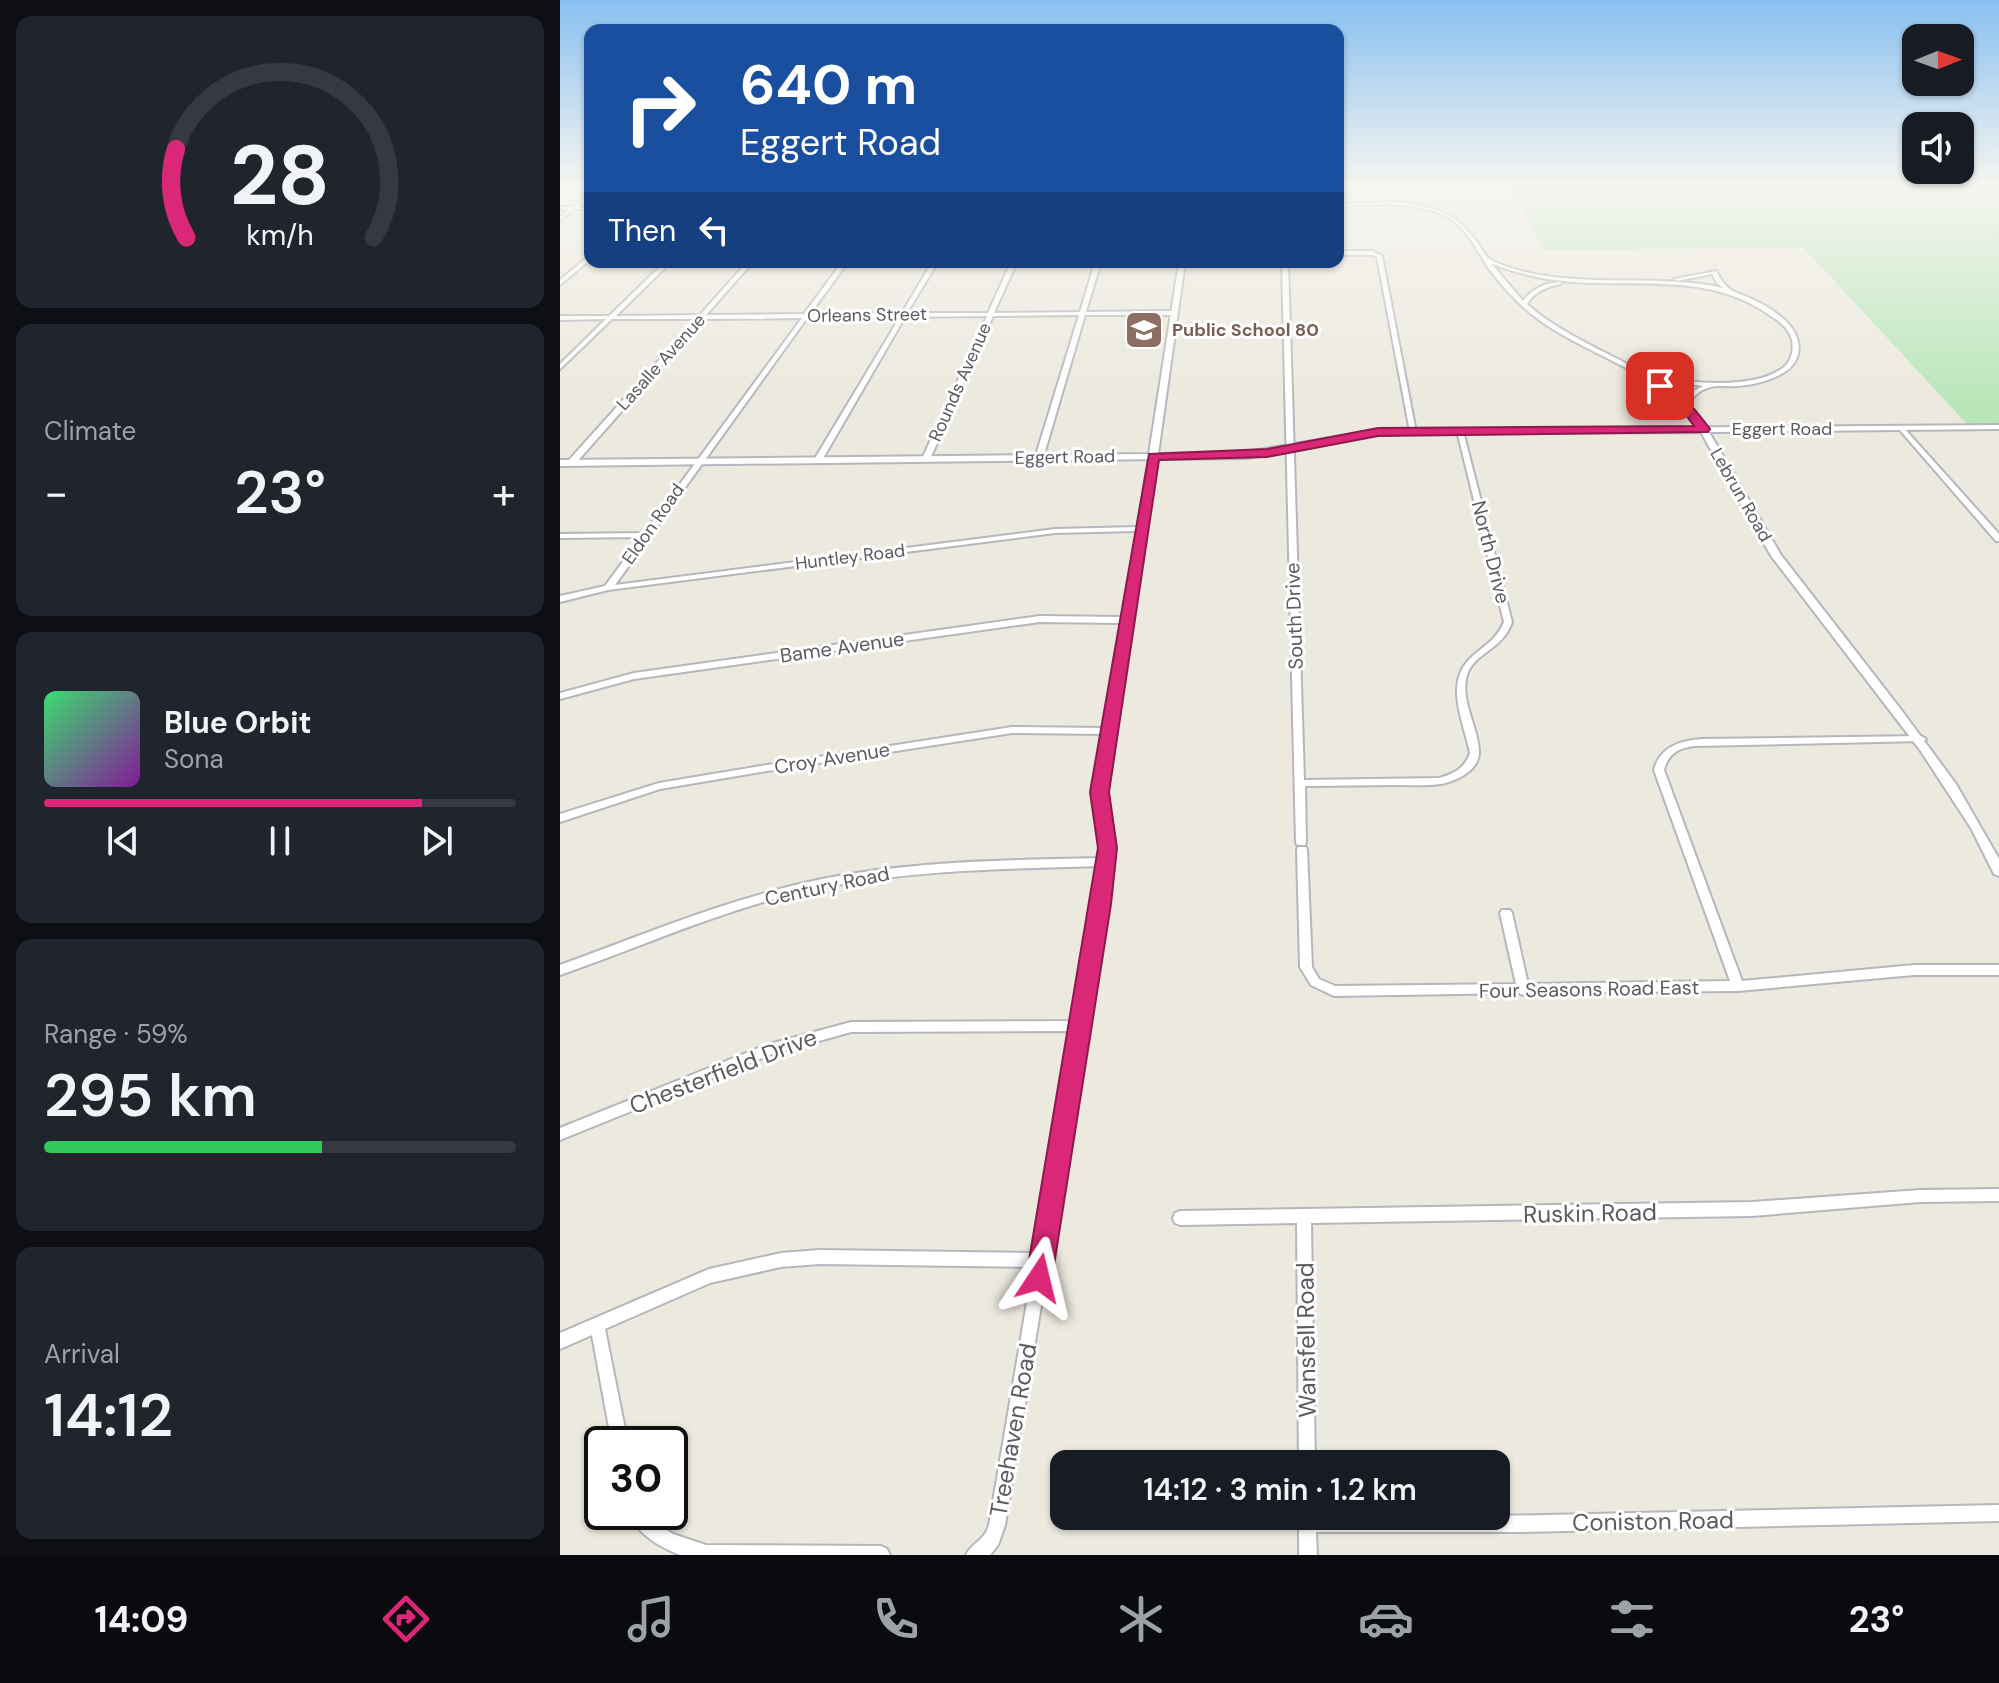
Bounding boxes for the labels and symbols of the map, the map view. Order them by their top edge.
north arrow [1902,24,1974,96]
street label: Orleans Street [807,302,927,328]
street label: Lasalle Avenue [611,309,711,415]
school or university icon: Public School 80 [1123,309,1165,351]
place label: Public School 80 [1172,318,1319,342]
street label: Rounds Avenue [923,319,997,445]
pin [1626,352,1694,420]
street label: Eggert Road [1732,417,1832,441]
street label: Eggert Road [1015,444,1115,470]
street label: Lebrun Road [1704,444,1778,546]
street label: Eldon Road [616,479,690,569]
street label: North Drive [1466,498,1516,606]
street label: Huntley Road [794,538,906,576]
street label: South Drive [1279,562,1309,670]
street label: Bame Avenue [778,625,906,669]
street label: Croy Avenue [772,736,892,780]
street label: Century Road [762,860,892,912]
street label: Four Seasons Road East [1479,974,1700,1004]
street label: Chesterfield Drive [625,1021,821,1121]
street label: Ruskin Road [1523,1196,1657,1230]
position arrow [997,1236,1081,1320]
street label: Wansfell Road [1289,1262,1323,1418]
street label: Treehaven Road [982,1341,1044,1519]
speed limit sign: 30 [584,1426,688,1530]
street label: Coniston Road [1572,1504,1734,1538]

